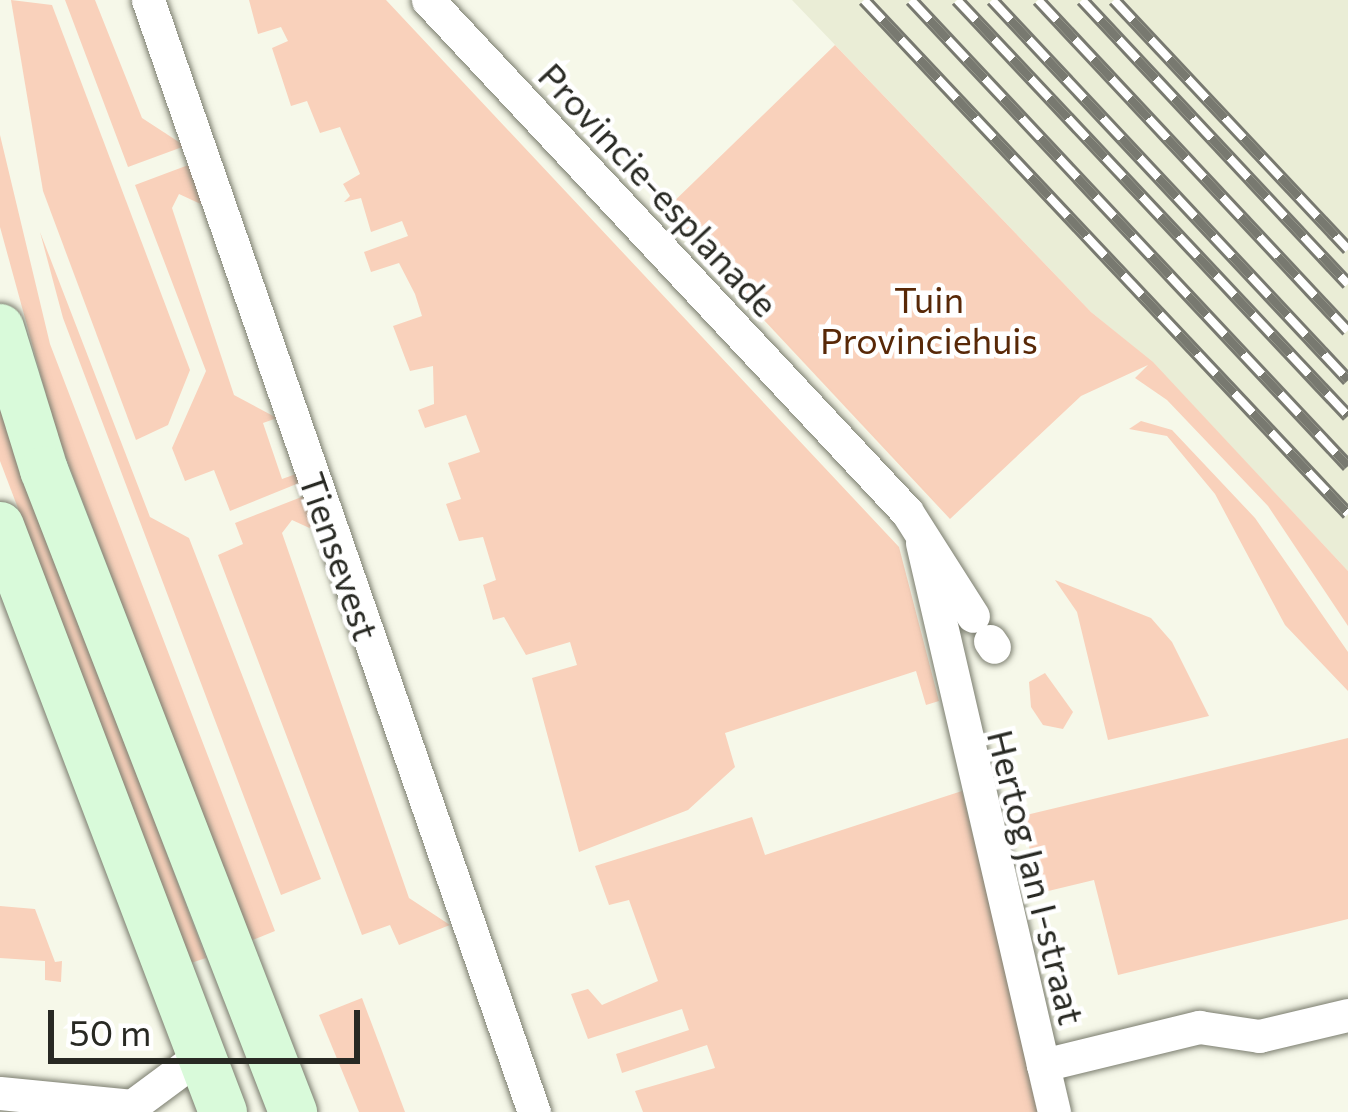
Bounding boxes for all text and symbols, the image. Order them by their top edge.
street label: Provincie-esplanade [530,53,788,325]
park label: Tuin Provinciehuis [820,276,1038,361]
street label: Tiensevest [291,466,389,646]
street label: Hertog Jan I-straat [979,725,1095,1029]
scale bar [54,986,366,1060]
text: 50 m [69,1009,151,1053]

